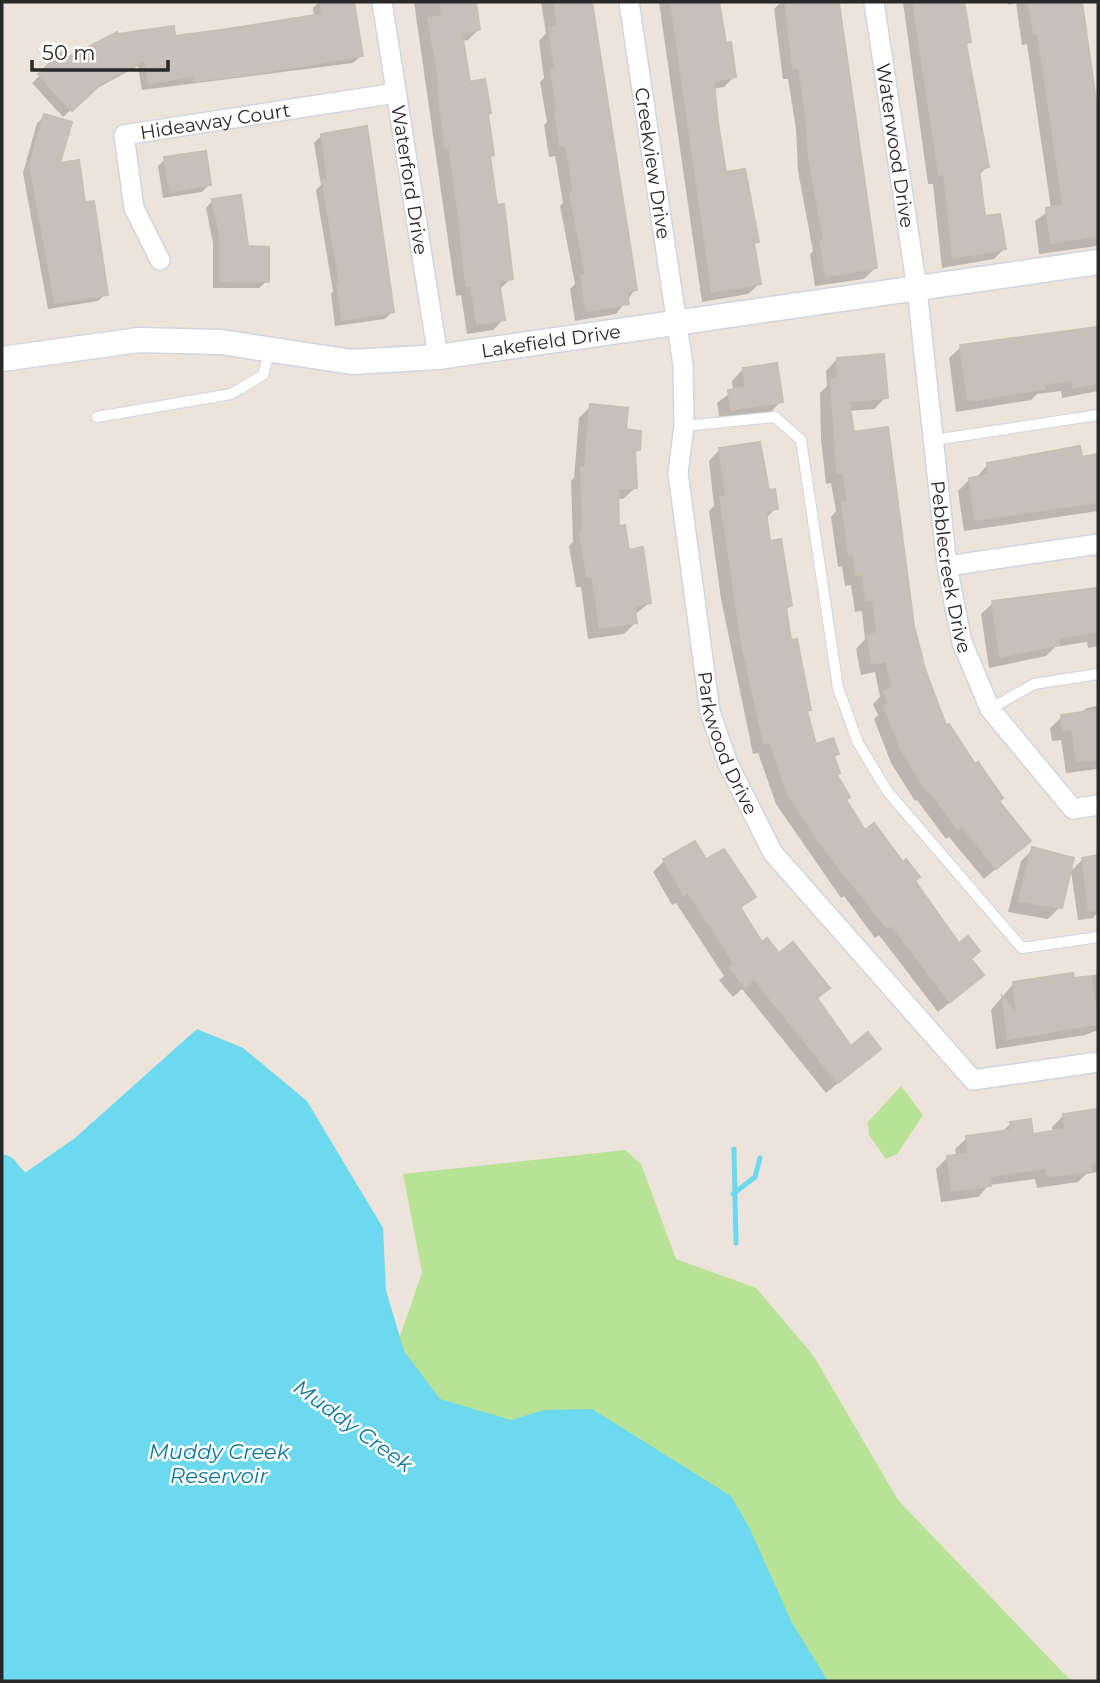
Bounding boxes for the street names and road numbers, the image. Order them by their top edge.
street label: Waterwood Drive [871,62,919,229]
street label: Creekview Drive [630,86,675,241]
street label: Hideaway Court [139,98,292,144]
street label: Waterford Drive [386,103,433,256]
street label: Lakefield Drive [480,320,622,363]
street label: Pebblecreek Drive [926,479,976,657]
street label: Parkwood Drive [693,670,763,818]

